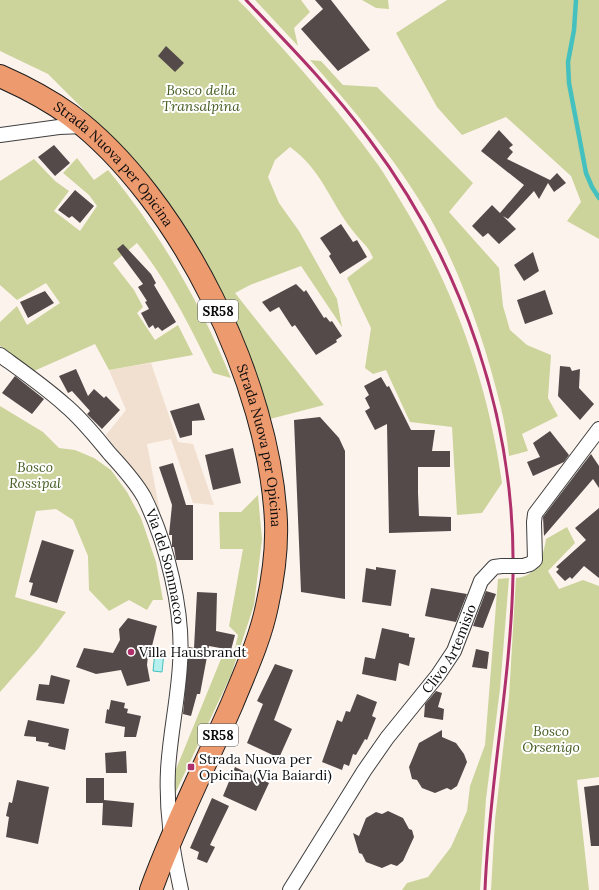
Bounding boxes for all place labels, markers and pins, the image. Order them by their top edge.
place label: Villa Hausbrandt [138,643,247,661]
marker: Villa Hausbrandt [126,647,136,657]
place label: Strada Nuova per Opicina (Via Baiardi) [199,750,332,784]
marker: Strada Nuova per Opicina (Via Baiardi) [186,762,196,772]

